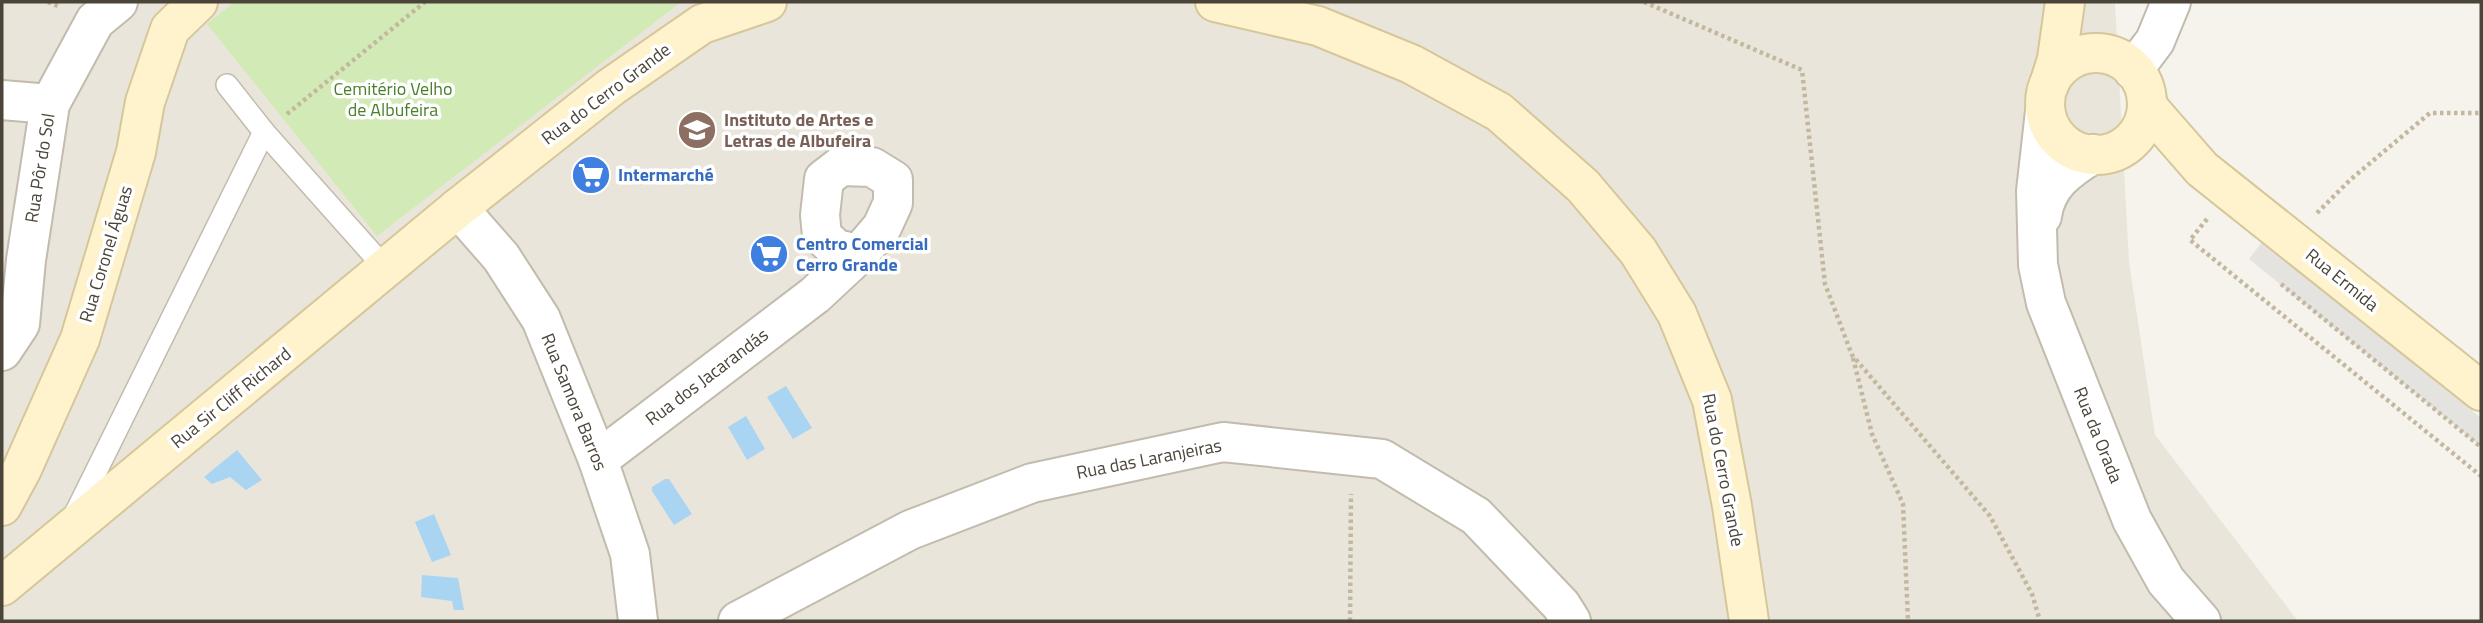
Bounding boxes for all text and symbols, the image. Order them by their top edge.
street label: Rua do Cerro Grande [535,36,676,151]
park label: Cemitério Velho de Albufeira [333,75,453,123]
place label: Instituto de Artes e Letras de Albufeira [724,106,873,154]
school or university icon: Instituto de Artes e Letras de Albufeira [676,109,718,151]
street label: Rua Pôr do Sol [18,111,61,224]
supermarket icon: Intermarché [570,154,612,196]
place label: Intermarché [618,161,714,188]
street label: Rua Coronel Águas [72,182,139,326]
place label: Centro Comercial Cerro Grande [796,230,928,278]
supermarket icon: Centro Comercial Cerro Grande [748,233,790,275]
street label: Rua Ermida [2300,242,2385,318]
street label: Rua dos Jacarandás [640,321,774,432]
street label: Rua Samora Barros [535,329,614,475]
street label: Rua Sir Cliff Richard [165,340,297,455]
street label: Rua da Orada [2067,383,2130,487]
street label: Rua do Cerro Grande [1695,391,1752,549]
street label: Rua das Laranjeiras [1074,431,1224,486]

